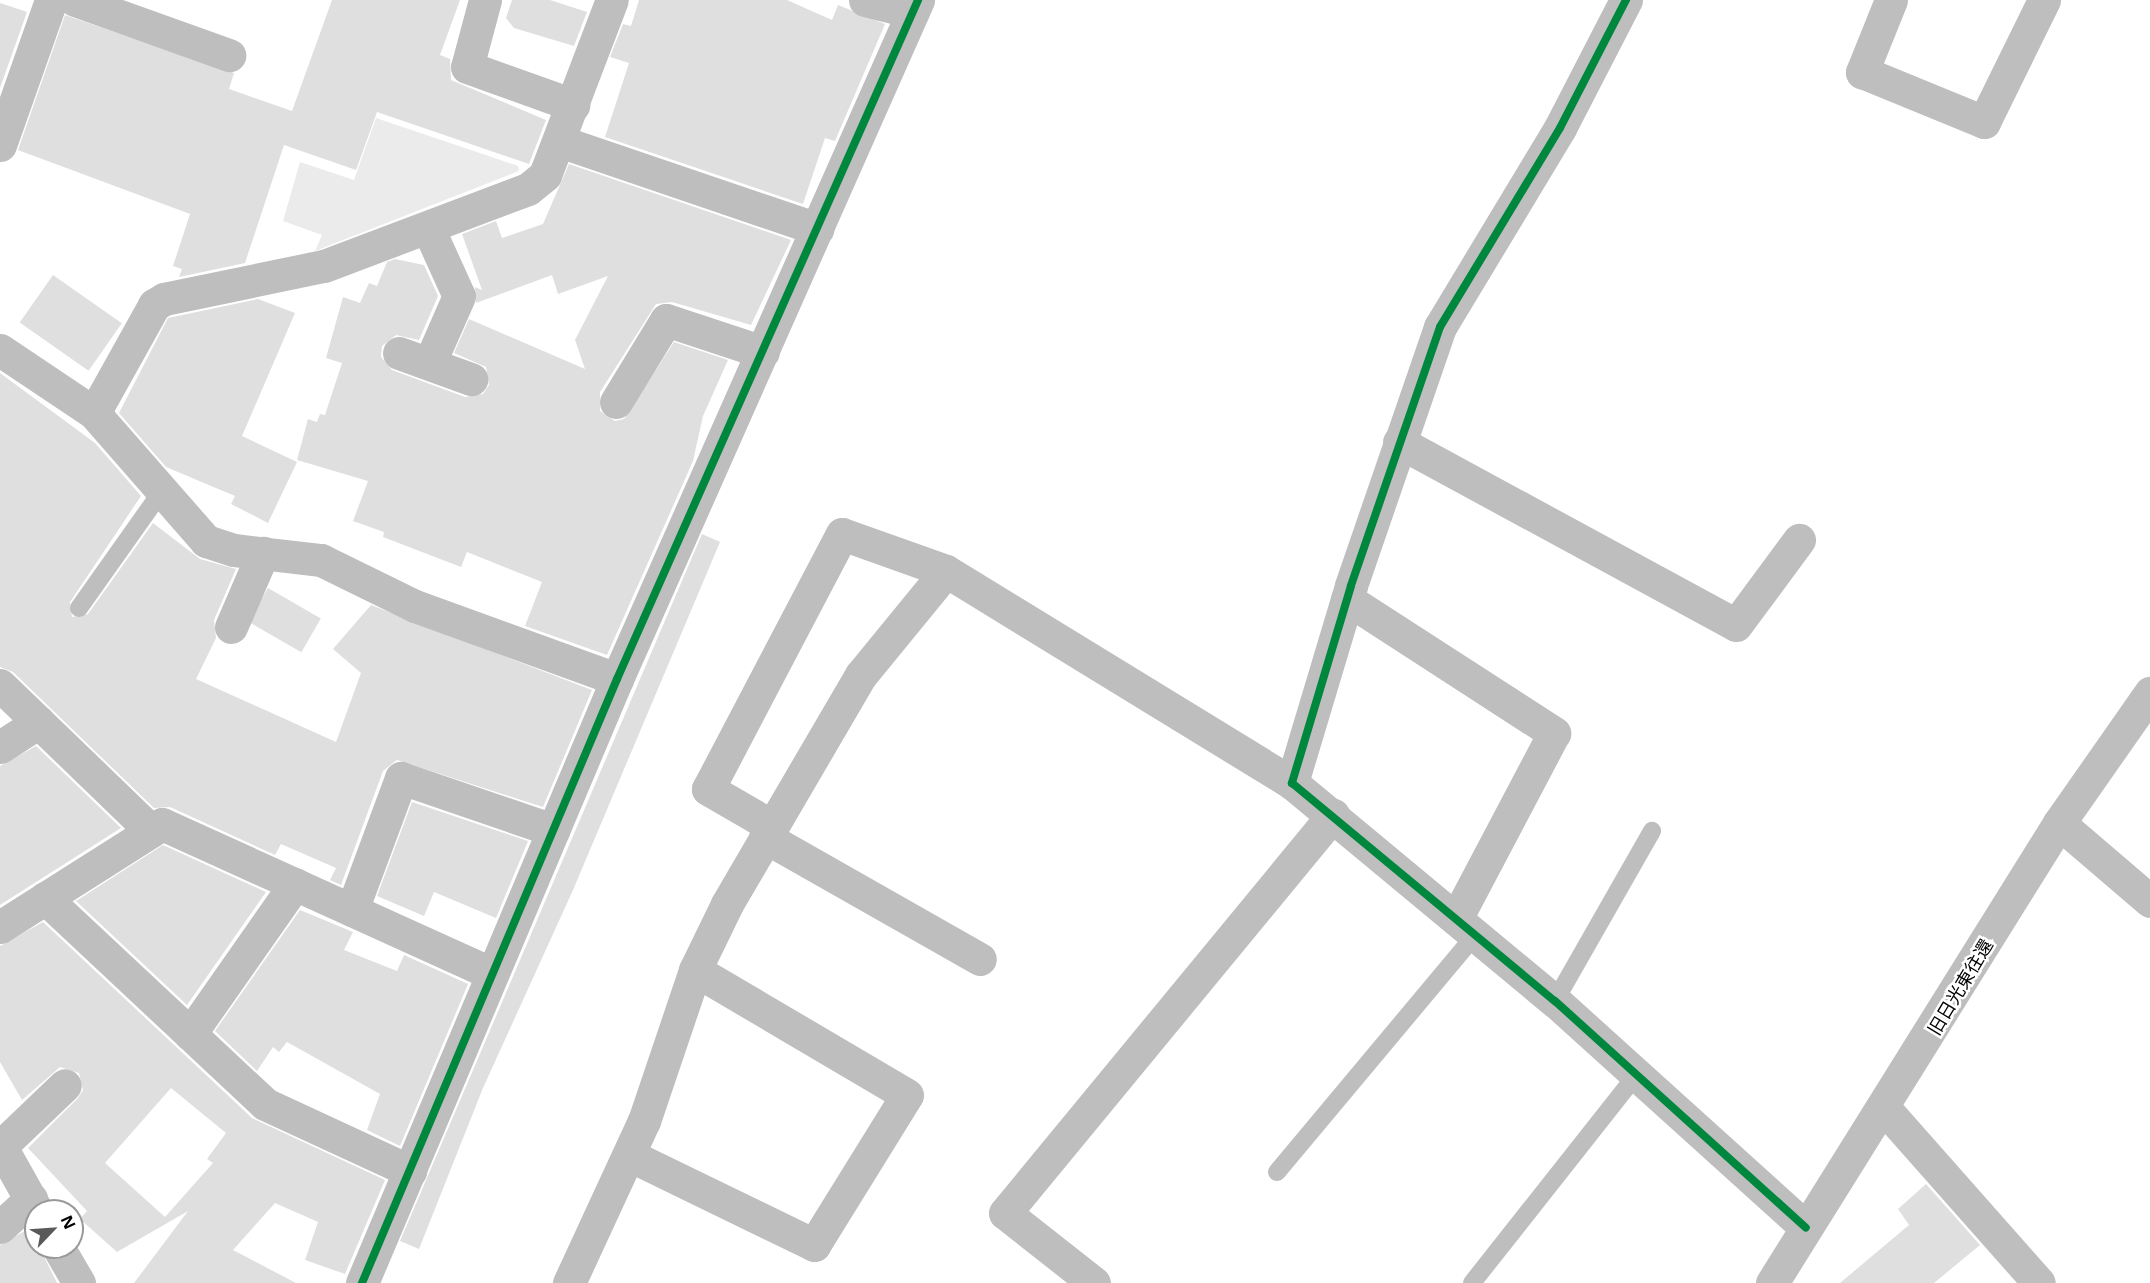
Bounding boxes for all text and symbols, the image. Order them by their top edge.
street label: 旧日光東往還 [1923,935,1997,1039]
north arrow [24,1199,84,1259]
text: N [56,1212,81,1233]

